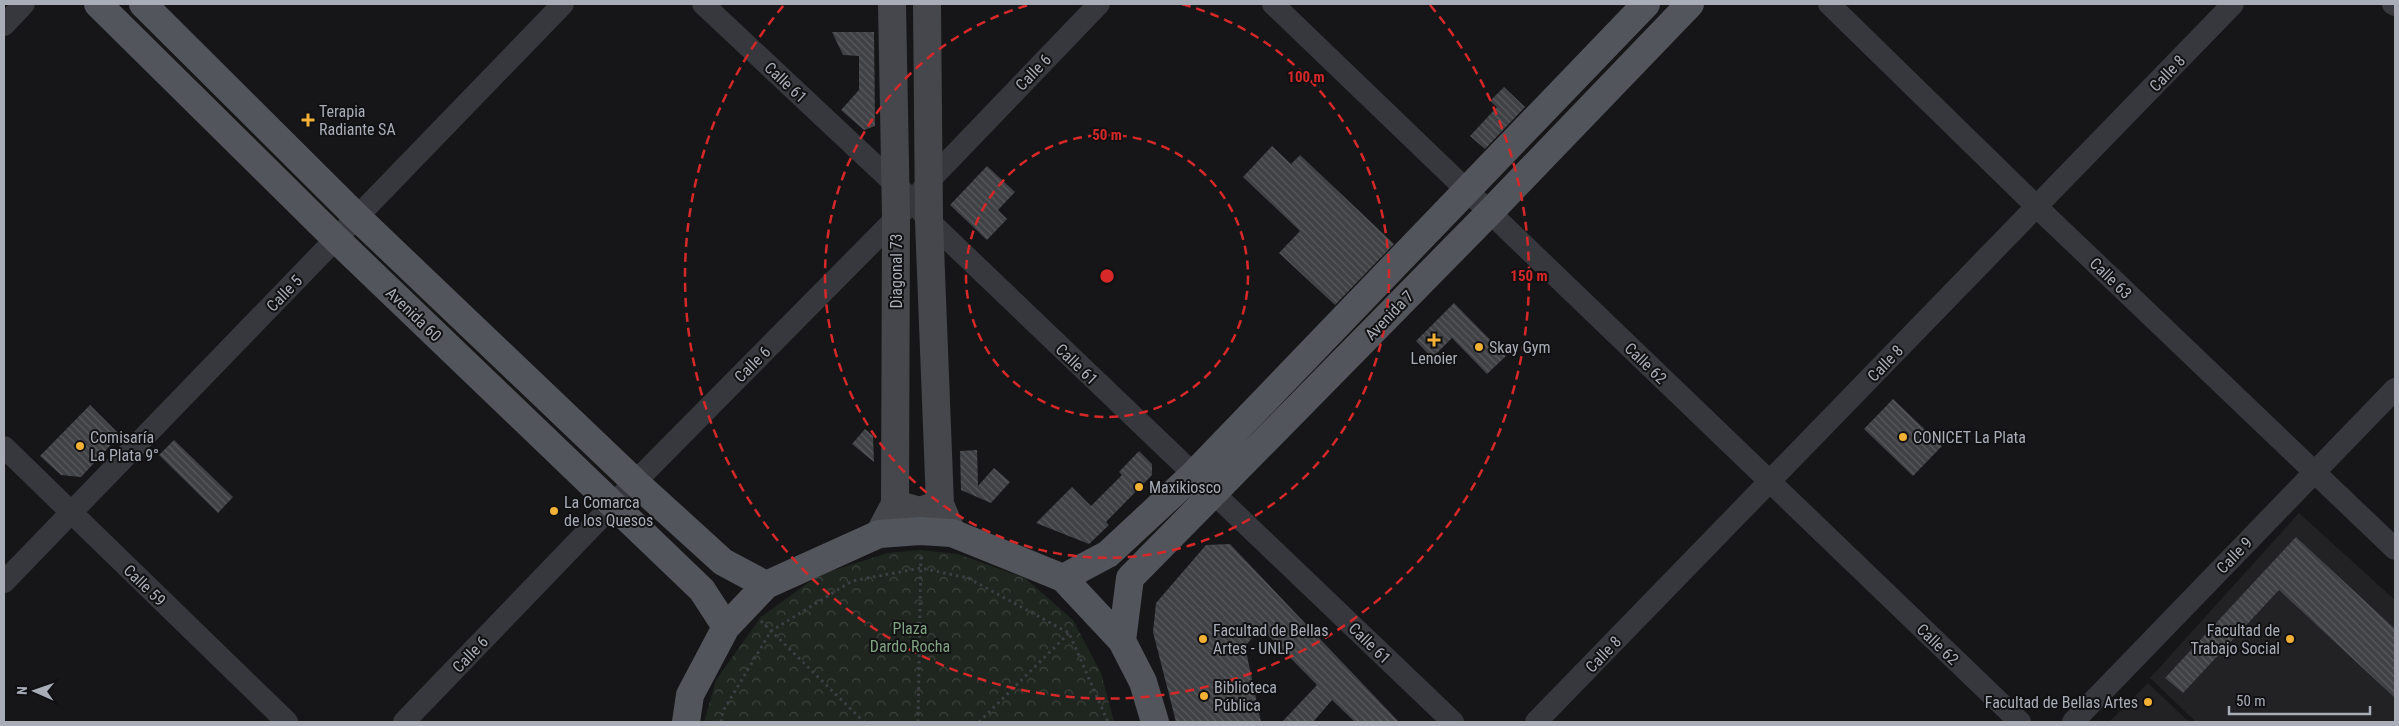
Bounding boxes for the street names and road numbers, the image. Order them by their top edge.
street label: Calle 6 [1012,50,1055,94]
street label: Calle 8 [2146,51,2189,95]
street label: Calle 61 [761,58,811,107]
street label: Diagonal 73 [887,234,906,308]
street label: Calle 63 [2086,254,2136,303]
street label: Calle 5 [263,271,306,315]
street label: Avenida 60 [382,283,445,345]
street label: Avenida 7 [1361,286,1418,344]
street label: Calle 62 [1621,339,1671,388]
street label: Calle 61 [1052,340,1102,389]
street label: Calle 8 [1864,341,1907,385]
street label: Calle 6 [730,342,774,386]
street label: Calle 9 [2213,533,2256,577]
street label: Calle 59 [120,561,170,610]
street label: Calle 61 [1345,619,1395,668]
street label: Calle 62 [1913,620,1963,669]
street label: Calle 6 [449,632,492,676]
street label: Calle 8 [1582,632,1625,676]

